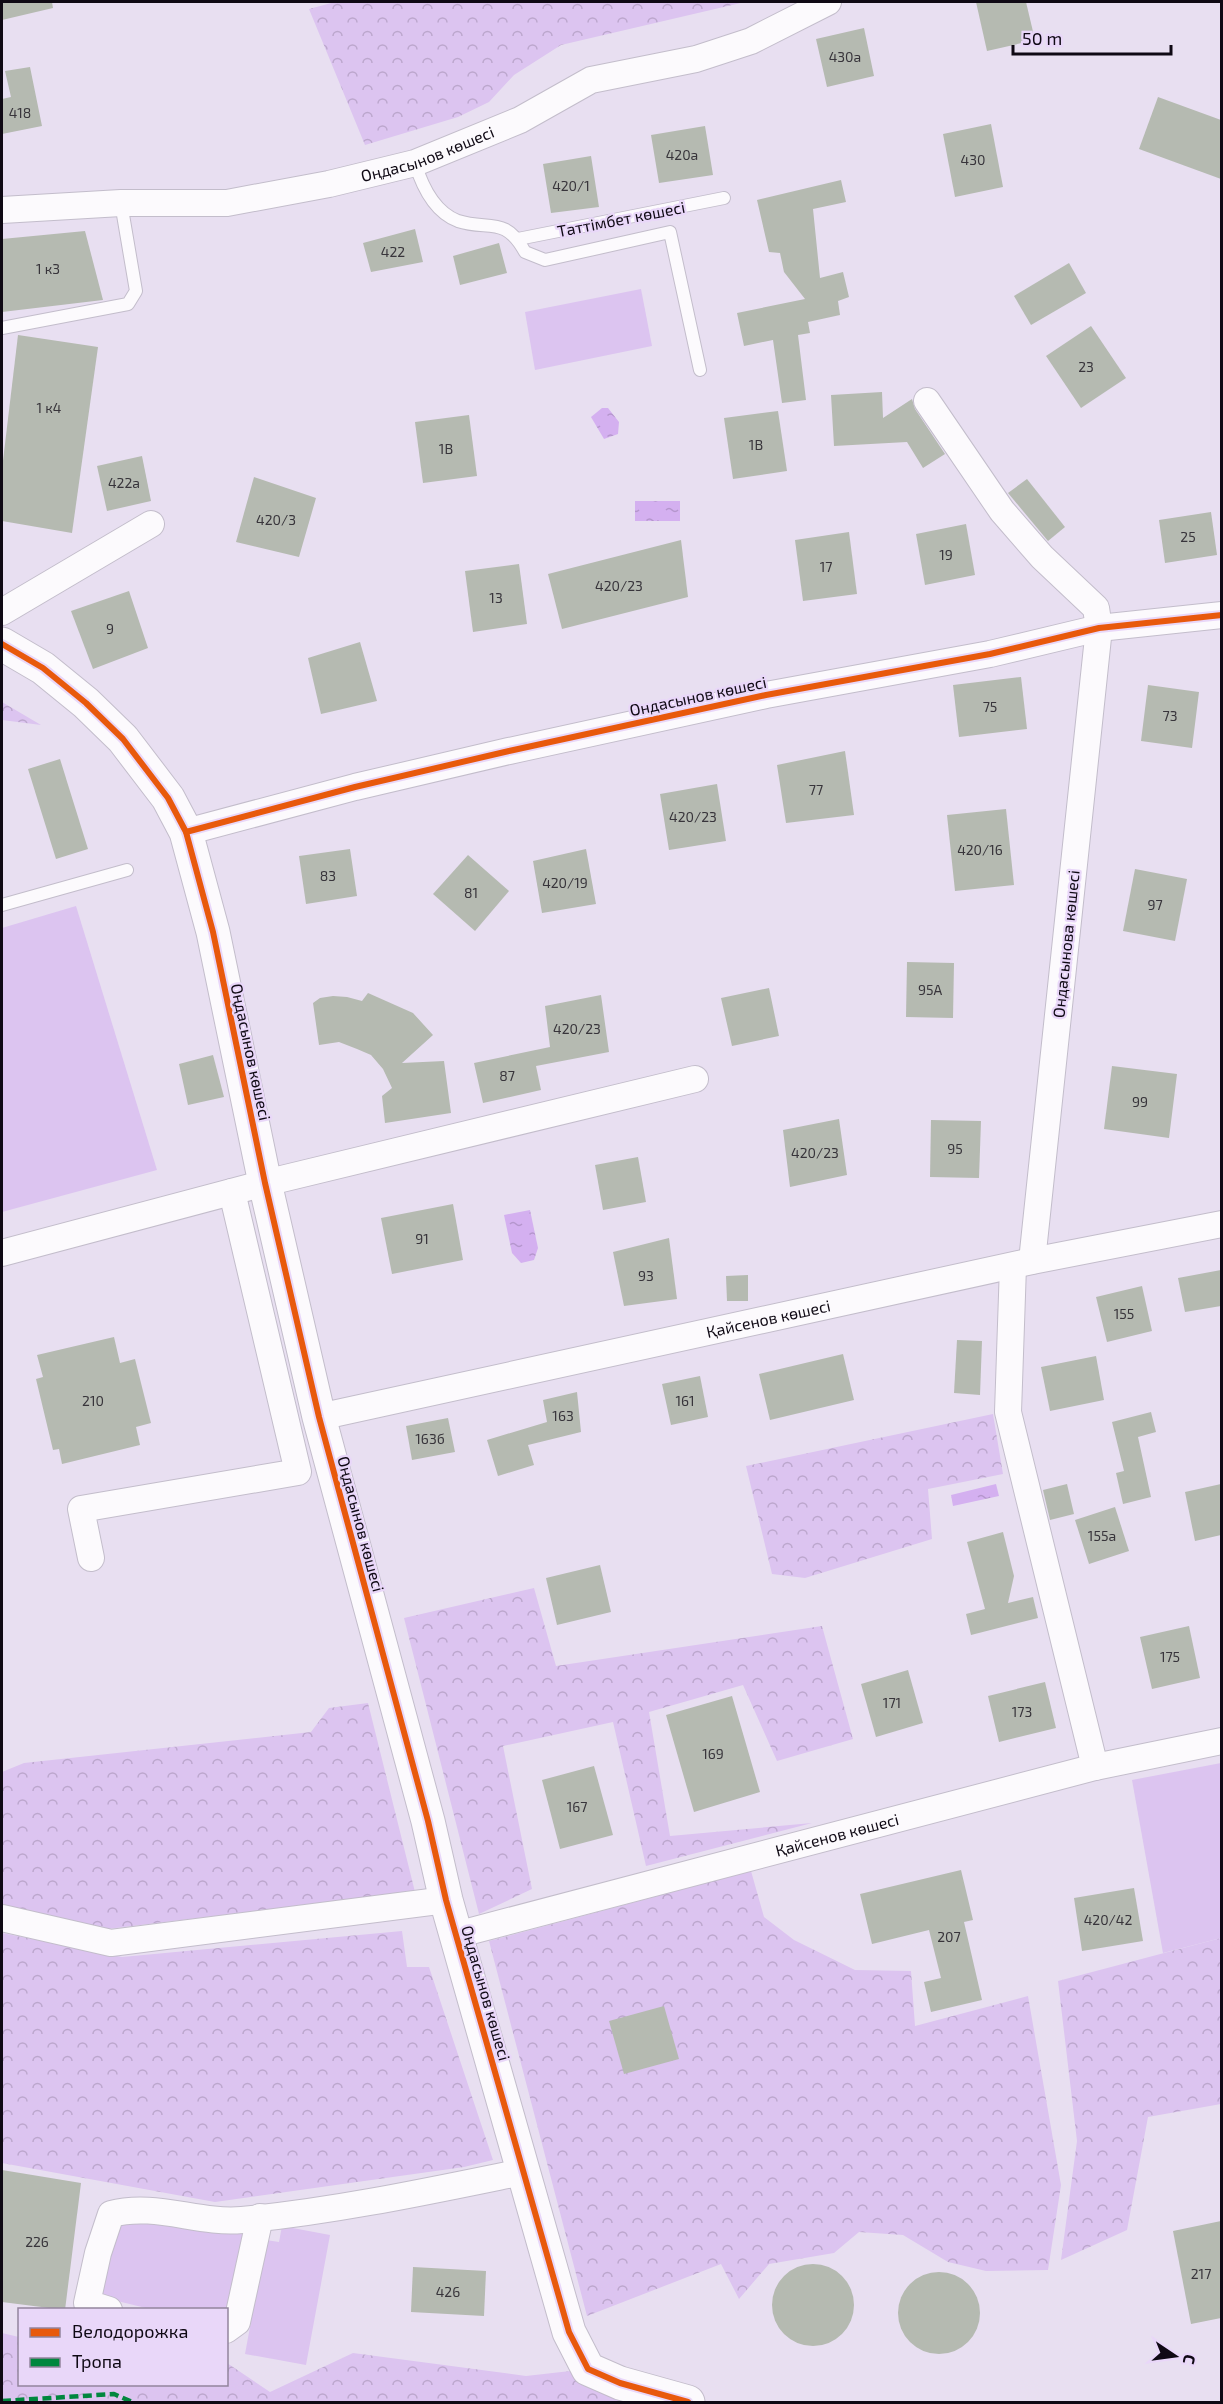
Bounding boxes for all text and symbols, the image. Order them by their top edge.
scale bar [1013,18,1170,56]
text: 50 m [1022,27,1062,49]
house number: 430а [829,48,861,65]
house number: 418 [9,104,31,121]
street label: Оңдасынов көшесі [359,122,497,185]
house number: 420а [666,146,698,163]
house number: 430 [961,151,985,168]
house number: 420/1 [552,177,590,194]
street label: Таттімбет көшесі [555,197,686,240]
house number: 422 [381,243,405,260]
house number: 1 к3 [36,260,60,277]
house number: 23 [1078,358,1094,375]
house number: 1 к4 [37,399,61,416]
house number: 1B [749,436,763,453]
house number: 1B [439,440,453,457]
house number: 422а [108,474,140,491]
house number: 420/3 [256,511,296,528]
house number: 25 [1180,528,1196,545]
house number: 19 [939,546,953,563]
house number: 17 [820,558,832,575]
house number: 420/23 [595,577,643,594]
house number: 13 [489,589,503,606]
house number: 9 [106,620,114,637]
street label: Ондасынов көшесі [628,672,768,719]
house number: 75 [983,698,997,715]
house number: 73 [1163,707,1177,724]
house number: 77 [809,781,823,798]
house number: 420/23 [669,808,717,825]
house number: 420/16 [957,841,1003,858]
house number: 83 [320,867,336,884]
street label: Ондасынова көшесі [1048,869,1083,1019]
house number: 420/19 [542,874,588,891]
house number: 81 [464,884,478,901]
house number: 97 [1147,896,1163,913]
house number: 95А [918,981,942,998]
street label: Оңдасынов көшесі [228,982,275,1122]
house number: 420/23 [553,1020,601,1037]
house number: 87 [499,1067,515,1084]
house number: 99 [1132,1093,1148,1110]
house number: 95 [947,1140,963,1157]
house number: 420/23 [791,1144,839,1161]
house number: 91 [415,1230,429,1247]
house number: 93 [638,1267,654,1284]
street label: Қайсенов көшесі [704,1295,832,1341]
house number: 155 [1114,1305,1134,1322]
house number: 210 [82,1392,104,1409]
house number: 161 [675,1392,695,1409]
house number: 163 [552,1407,574,1424]
house number: 163б [415,1430,445,1447]
street label: Оңдасынов көшесі [334,1454,389,1594]
house number: 155а [1088,1527,1116,1544]
house number: 175 [1160,1648,1180,1665]
house number: 171 [883,1694,901,1711]
house number: 173 [1012,1703,1032,1720]
house number: 169 [702,1745,724,1762]
house number: 167 [567,1798,587,1815]
street label: Қайсенов көшесі [773,1809,901,1860]
house number: 420/42 [1084,1911,1132,1928]
street label: Оңдасынов көшесі [458,1923,515,2063]
house number: 207 [937,1928,961,1945]
house number: 226 [25,2233,49,2250]
house number: 217 [1191,2265,1211,2282]
house number: 426 [436,2283,460,2300]
legend [18,2308,228,2386]
text: Велодорожка [72,2320,188,2342]
north arrow [1145,2326,1205,2386]
text: Тропа [72,2350,122,2372]
text: С [1180,2353,1200,2366]

